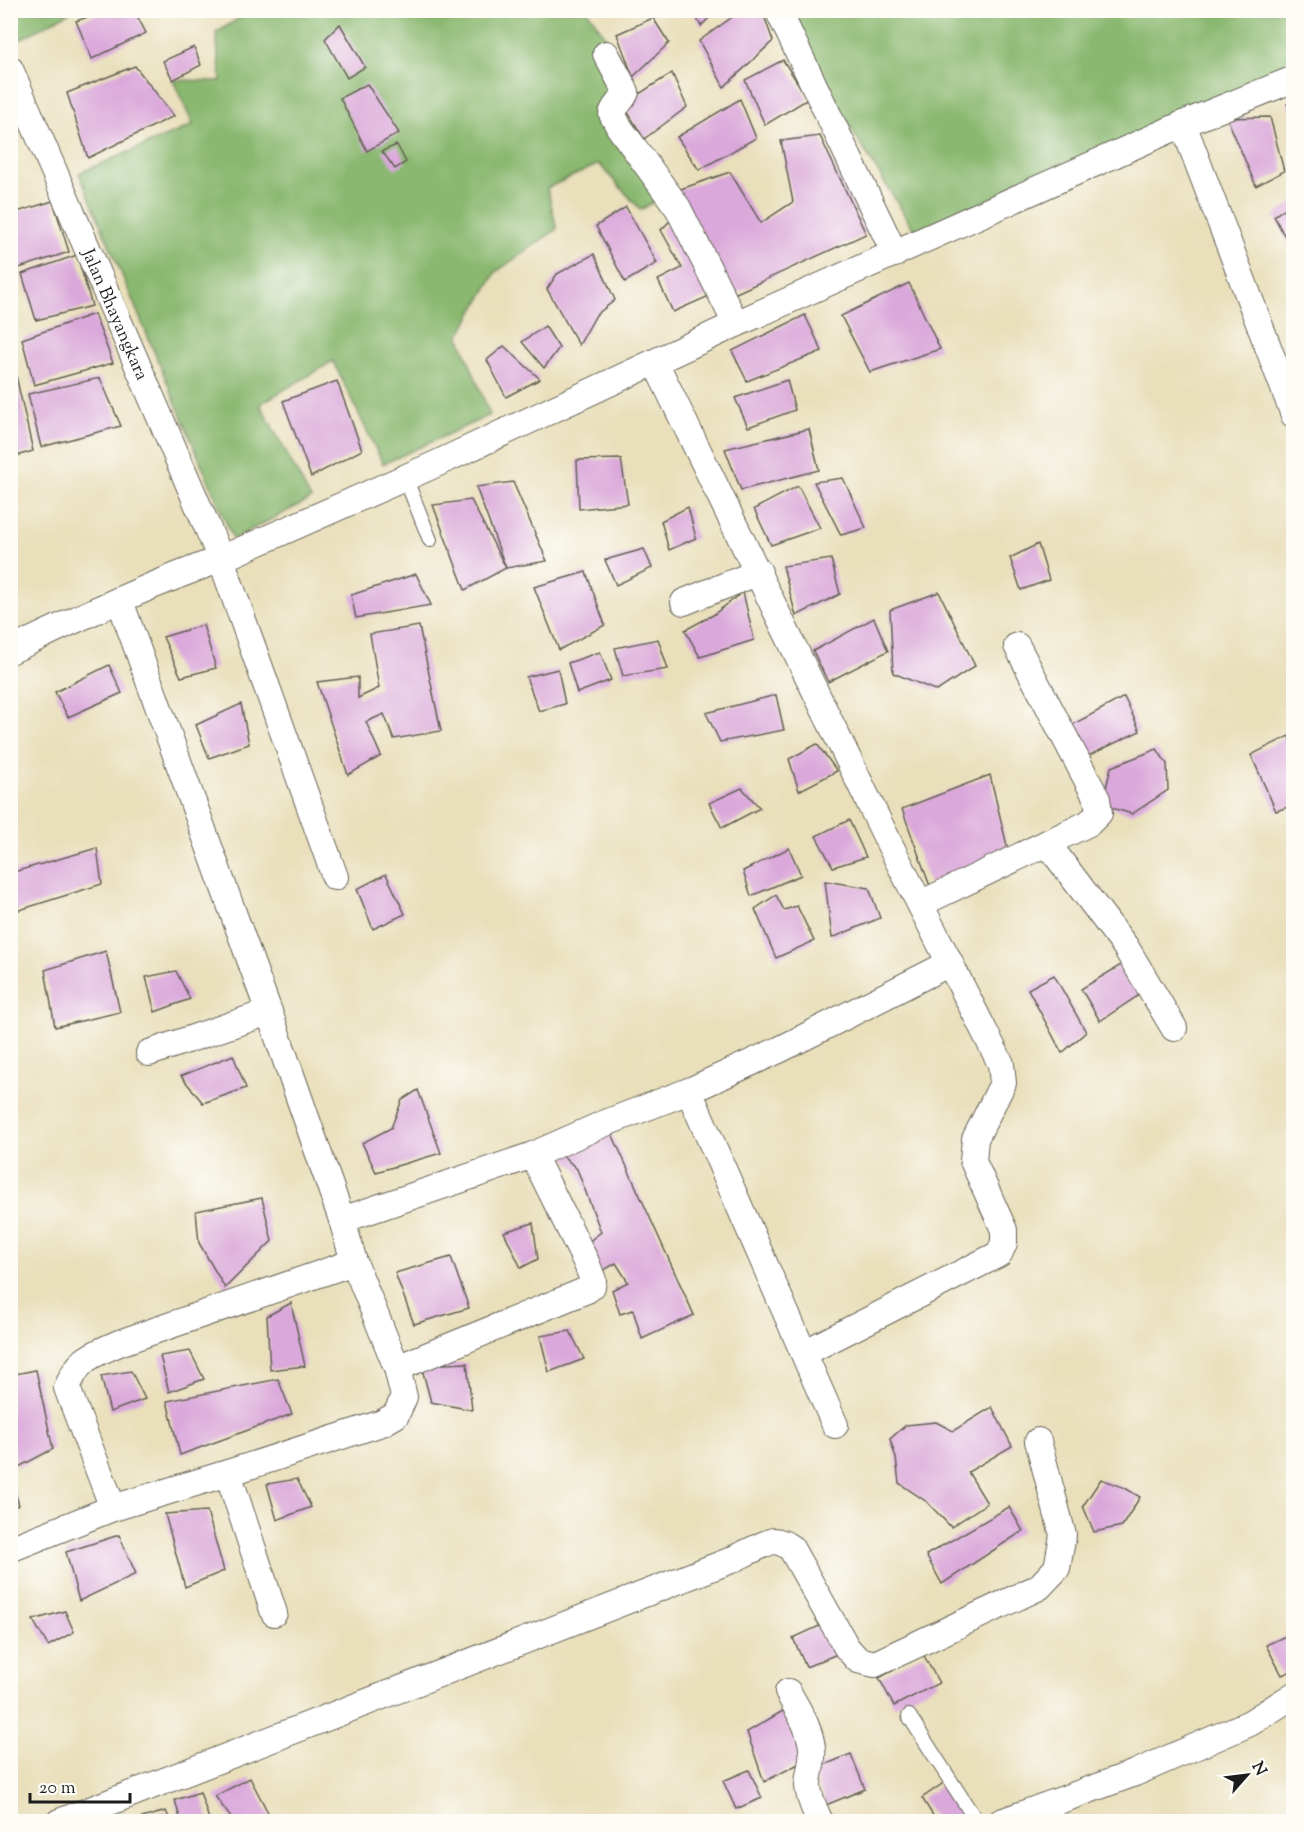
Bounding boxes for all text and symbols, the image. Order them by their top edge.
street label: Jalan Bhayangkara [74,244,154,385]
north arrow [1217,1745,1277,1805]
text: N [1245,1758,1271,1780]
scale bar [30,1766,130,1804]
text: 20 m [39,1776,76,1802]

